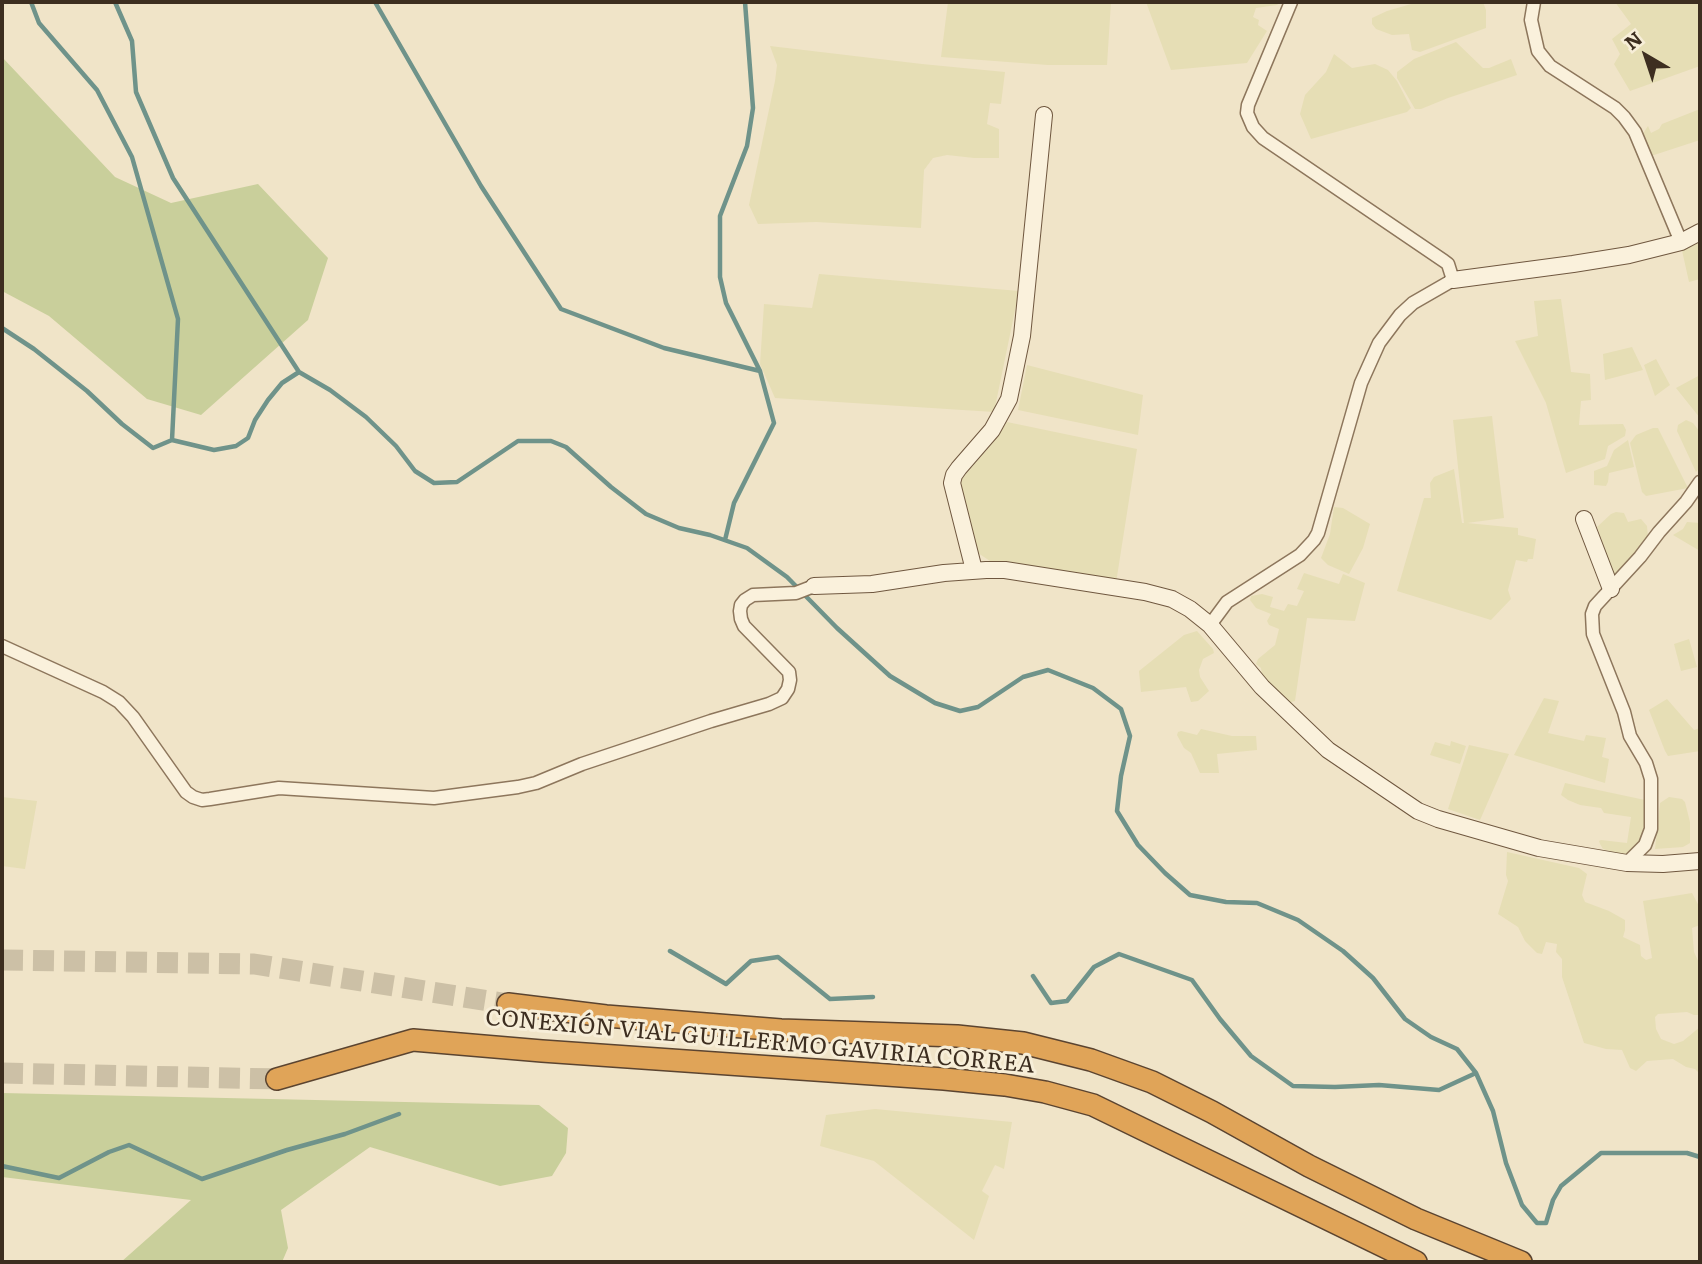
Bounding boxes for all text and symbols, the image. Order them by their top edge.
north arrow [1611,21,1681,91]
text: N [1618,24,1648,56]
street label: CONEXIÓN VIAL GUILLERMO GAVIRIA CORREA [484,1004,1036,1080]

